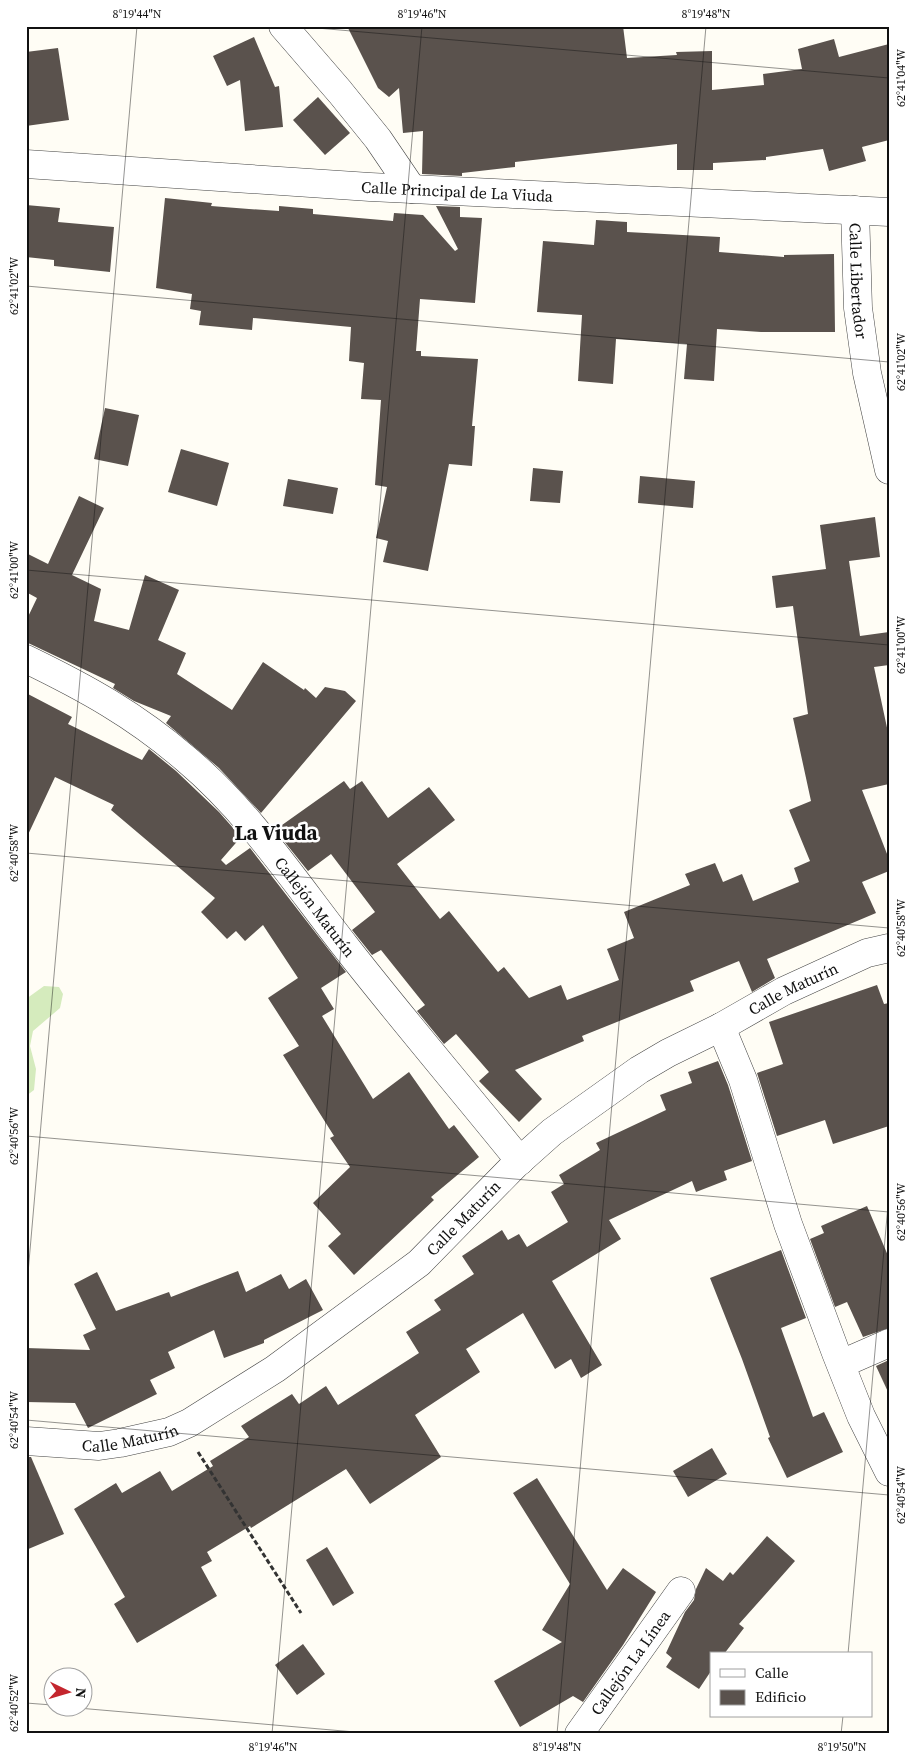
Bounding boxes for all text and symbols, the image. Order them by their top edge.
text: 8°19'44"N [112,6,162,22]
text: 8°19'46"N [397,6,447,22]
text: 8°19'48"N [681,6,731,22]
text: 62°41'04"W [893,49,909,107]
street label: Calle Principal de La Viuda [361,175,554,207]
street label: Calle Libertador [844,222,873,341]
text: 62°41'02"W [6,257,22,315]
text: 62°41'02"W [893,333,909,391]
text: 62°41'00"W [6,541,22,599]
text: 62°41'00"W [893,616,909,674]
district label: La Viuda [234,818,318,847]
text: 62°40'58"W [6,824,22,882]
street label: Callejón Maturín [270,852,361,962]
text: 62°40'58"W [893,899,909,957]
street label: Calle Maturín [744,957,842,1020]
text: 62°40'56"W [6,1107,22,1165]
street label: Calle Maturín [421,1175,505,1261]
text: 62°40'56"W [893,1183,909,1241]
text: 62°40'54"W [6,1391,22,1449]
street label: Calle Maturín [81,1418,182,1457]
text: 62°40'54"W [893,1466,909,1524]
street label: Callejón La Línea [585,1605,676,1719]
legend [710,1652,872,1718]
text: Calle [755,1662,789,1683]
north arrow [42,1668,92,1718]
text: 62°40'52"W [6,1674,22,1732]
text: Edificio [755,1686,806,1707]
text: N [71,1687,91,1699]
text: 8°19'46"N [248,1739,298,1755]
text: 8°19'48"N [532,1739,582,1755]
text: 8°19'50"N [817,1739,867,1755]

